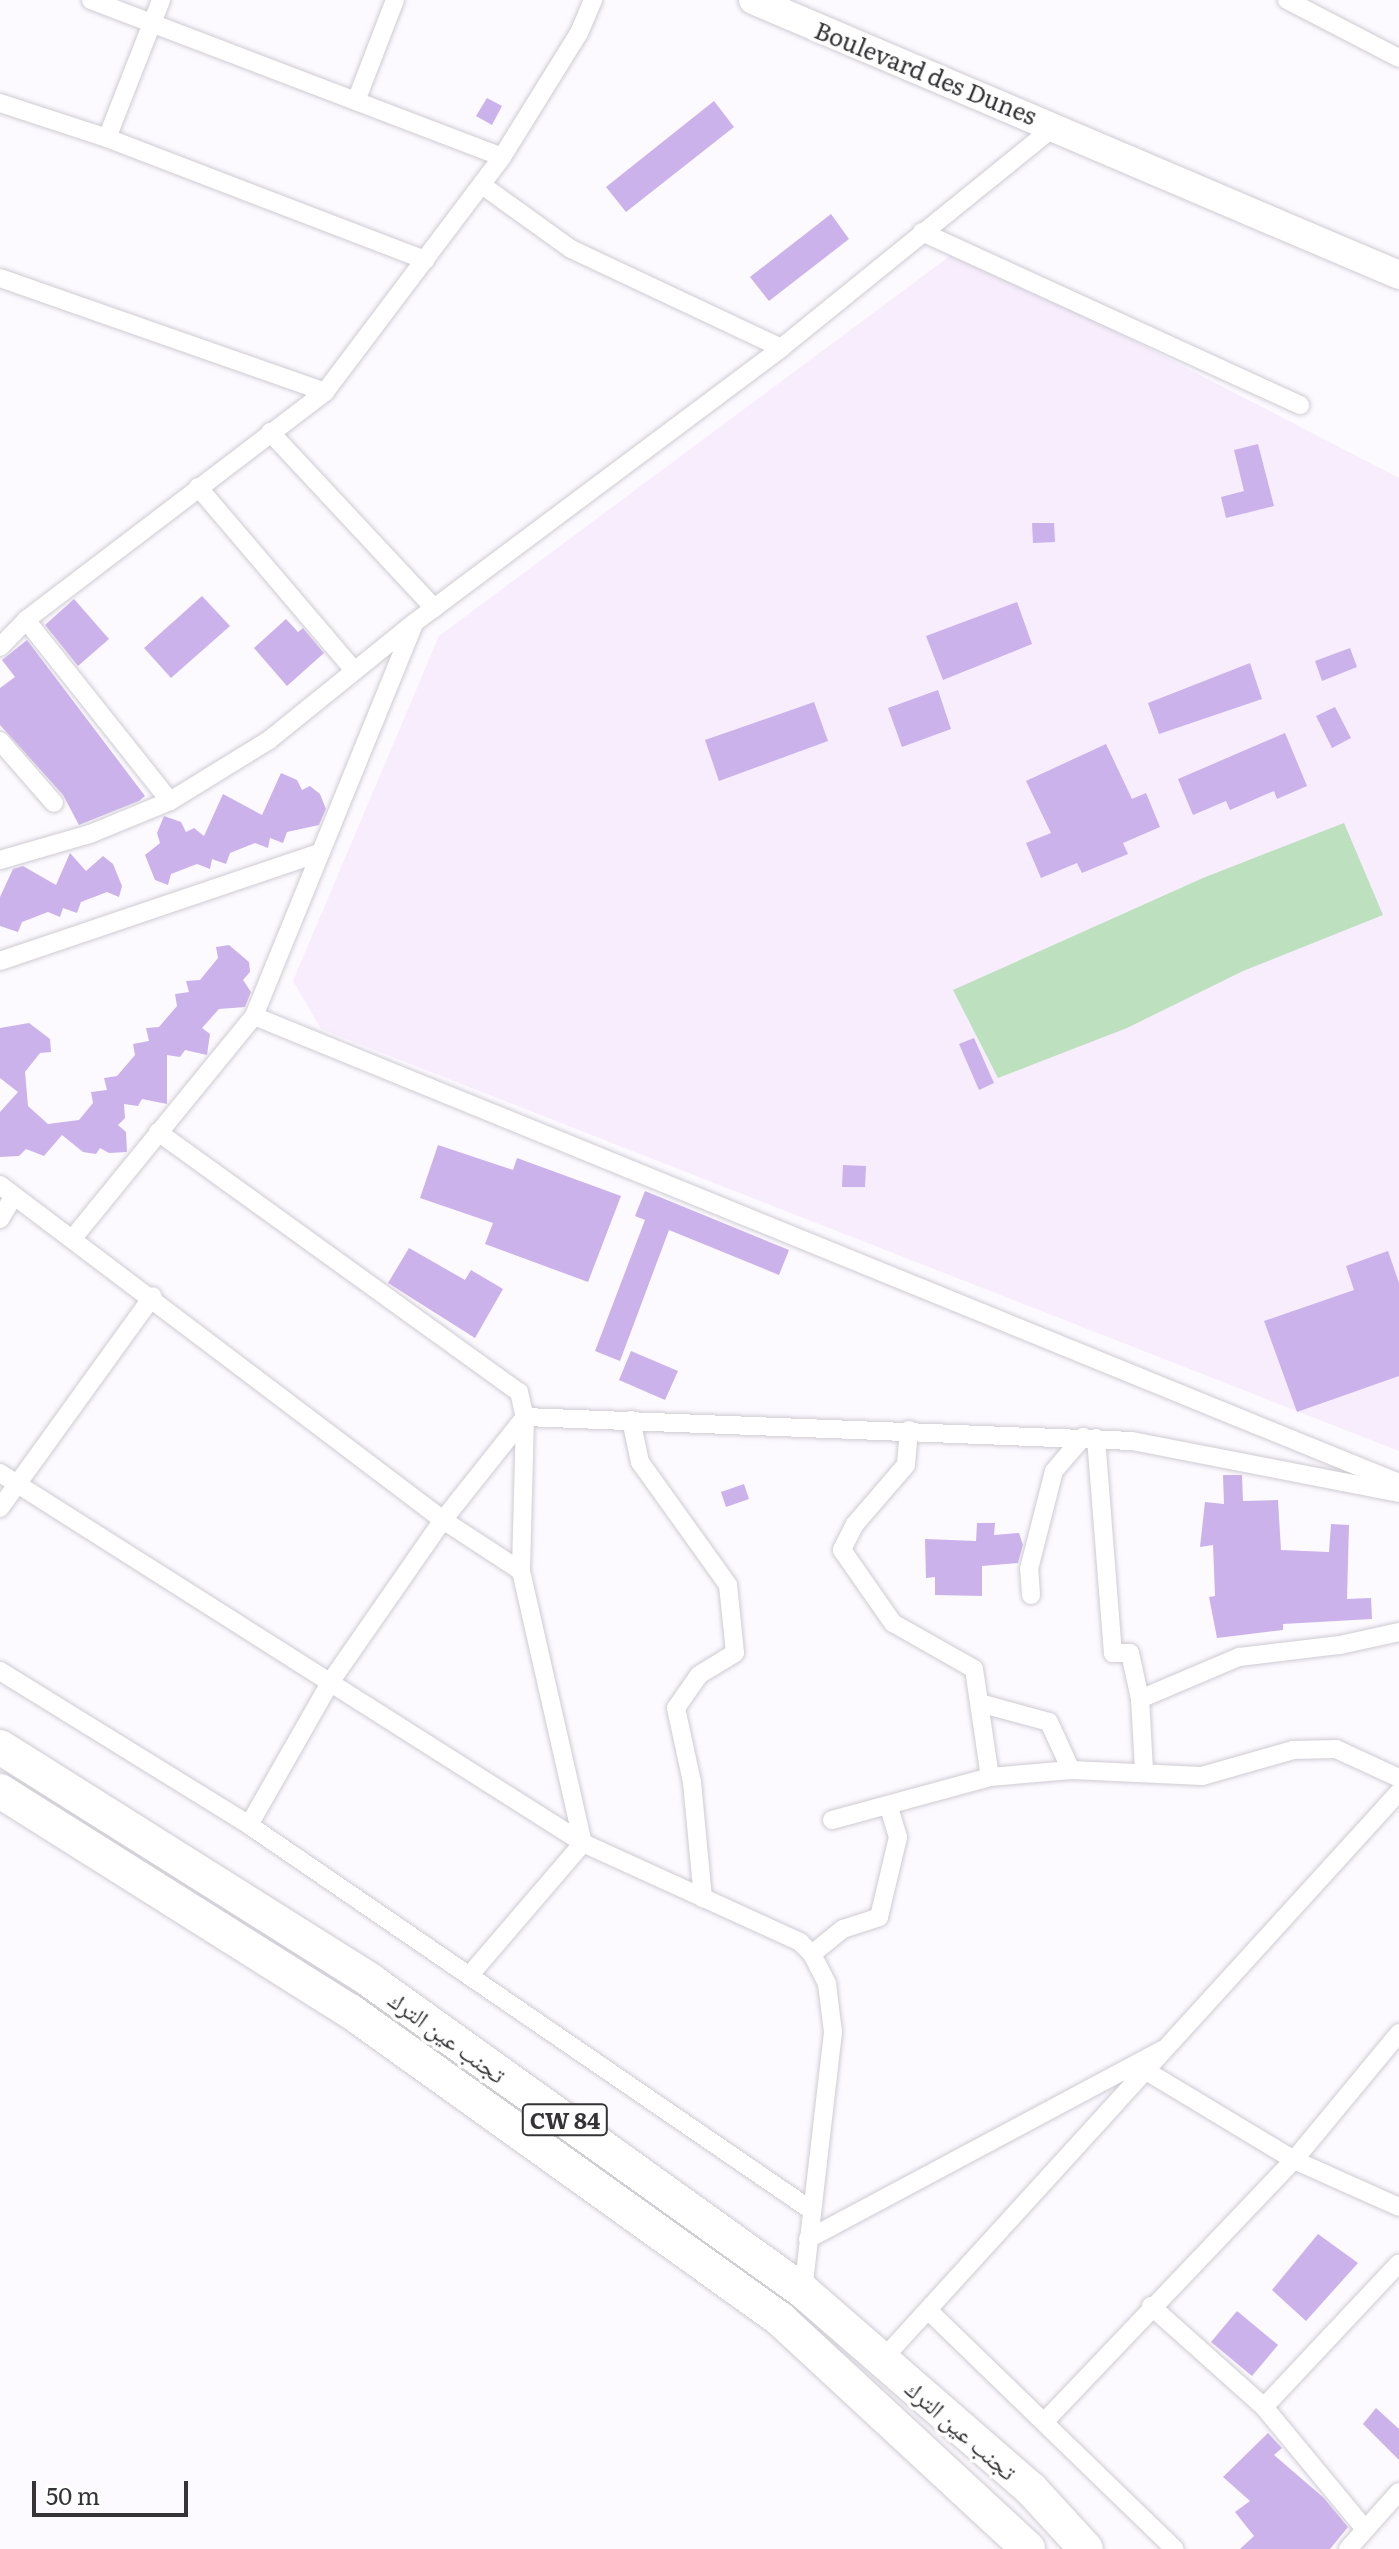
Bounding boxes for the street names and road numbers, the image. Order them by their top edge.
street label: Boulevard des Dunes [811,14,1041,130]
street label: تجنب عين الترك [384,1984,512,2088]
road number: CW 84 [521,2102,609,2138]
street label: تجنب عين الترك [901,2373,1023,2485]

